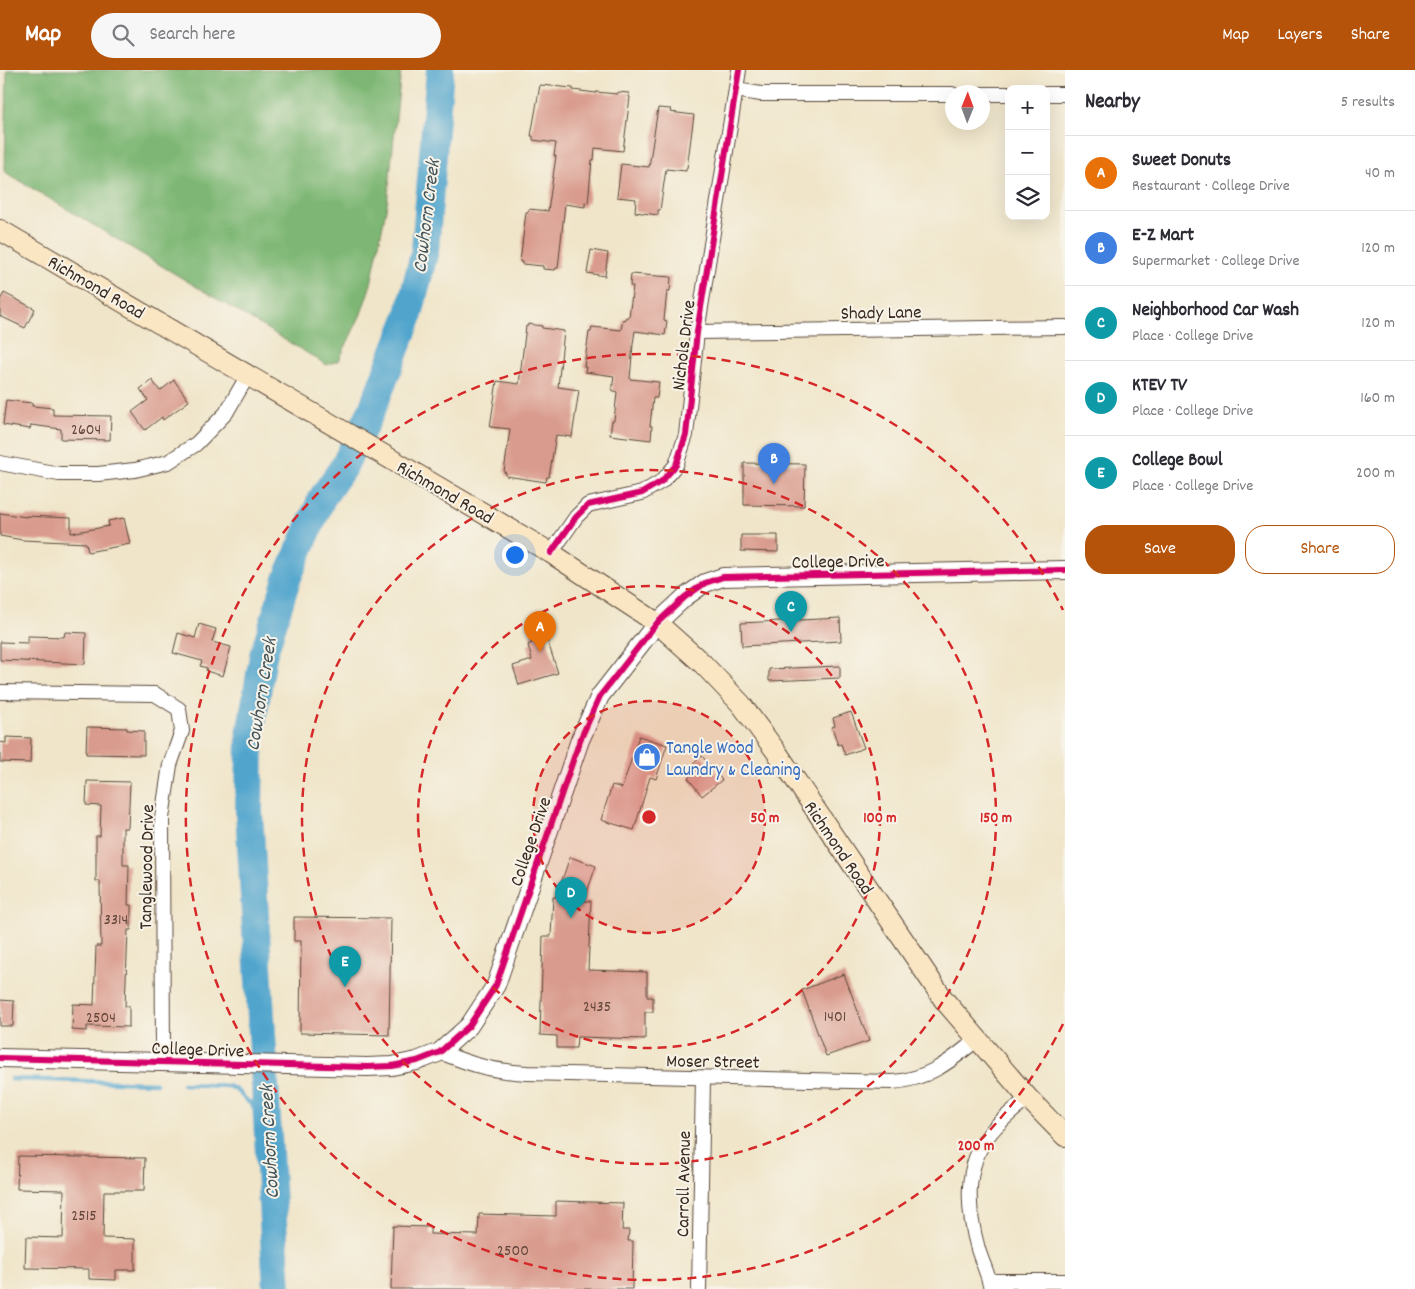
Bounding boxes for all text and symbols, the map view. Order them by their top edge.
search box [91,13,441,58]
text: Map [25,18,61,52]
icon: search [109,21,137,49]
text: Search here [149,22,235,49]
text: Map [1222,23,1249,48]
text: Layers [1277,23,1323,48]
text: Share [1351,23,1390,48]
north arrow [945,85,990,130]
map controls [1005,85,1050,220]
button: + [1005,85,1050,130]
text: Nearby [1085,88,1140,118]
text: 5 results [1341,91,1395,114]
button: − [1005,130,1050,175]
text: Sweet Donuts [1132,148,1231,175]
water label: Cowhorn Creek [407,156,449,275]
text: A [1097,162,1105,185]
text: 40 m [1365,162,1395,185]
button: layers [1005,175,1050,220]
text: Restaurant · College Drive [1132,175,1290,198]
text: E-Z Mart [1132,223,1194,250]
text: B [1097,237,1105,260]
text: 120 m [1361,237,1395,260]
street label: Richmond Road [42,250,149,328]
text: Supermarket · College Drive [1132,250,1299,273]
text: Neighborhood Car Wash [1132,298,1299,325]
street label: Nichols Drive [667,299,704,392]
street label: Shady Lane [840,300,922,329]
text: C [1097,312,1105,335]
text: 120 m [1361,312,1395,335]
text: Place · College Drive [1132,325,1253,348]
text: KTEV TV [1132,373,1187,400]
text: D [1097,387,1105,410]
text: 160 m [1360,387,1395,410]
text: Place · College Drive [1132,400,1253,423]
house number: 2604 [71,419,101,442]
pin: B [758,443,790,484]
text: College Bowl [1132,448,1223,475]
street label: Richmond Road [391,455,498,533]
text: E [1097,462,1105,485]
text: 200 m [1356,462,1395,485]
text: Place · College Drive [1132,475,1253,498]
button: Save [1085,525,1235,574]
button: Share [1245,525,1395,574]
your location [502,542,528,568]
street label: College Drive [791,549,885,578]
pin: C [775,591,807,632]
pin: A [524,611,556,652]
water label: Cowhorn Creek [240,634,286,753]
place label: Tangle Wood Laundry & Cleaning [666,736,801,785]
shop icon: Tangle Wood Laundry & Cleaning [632,742,662,772]
street label: College Drive [504,794,560,890]
street label: Richmond Road [796,797,879,901]
street label: Tanglewood Drive [134,804,163,930]
centre of rings [640,808,658,826]
text: 50 m [751,808,779,830]
text: 100 m [863,808,897,830]
text: 150 m [980,808,1012,830]
pin: D [555,877,587,918]
house number: 3314 [104,909,128,932]
pin: E [329,946,361,987]
house number: 2435 [583,996,611,1019]
house number: 1401 [824,1006,846,1029]
house number: 2504 [86,1007,116,1030]
street label: College Drive [151,1036,245,1067]
street label: Moser Street [666,1049,760,1078]
water label: Cowhorn Creek [254,1082,288,1200]
street label: Carroll Avenue [671,1131,700,1237]
text: 200 m [958,1136,994,1158]
house number: 2515 [71,1205,97,1228]
house number: 2500 [497,1240,529,1263]

